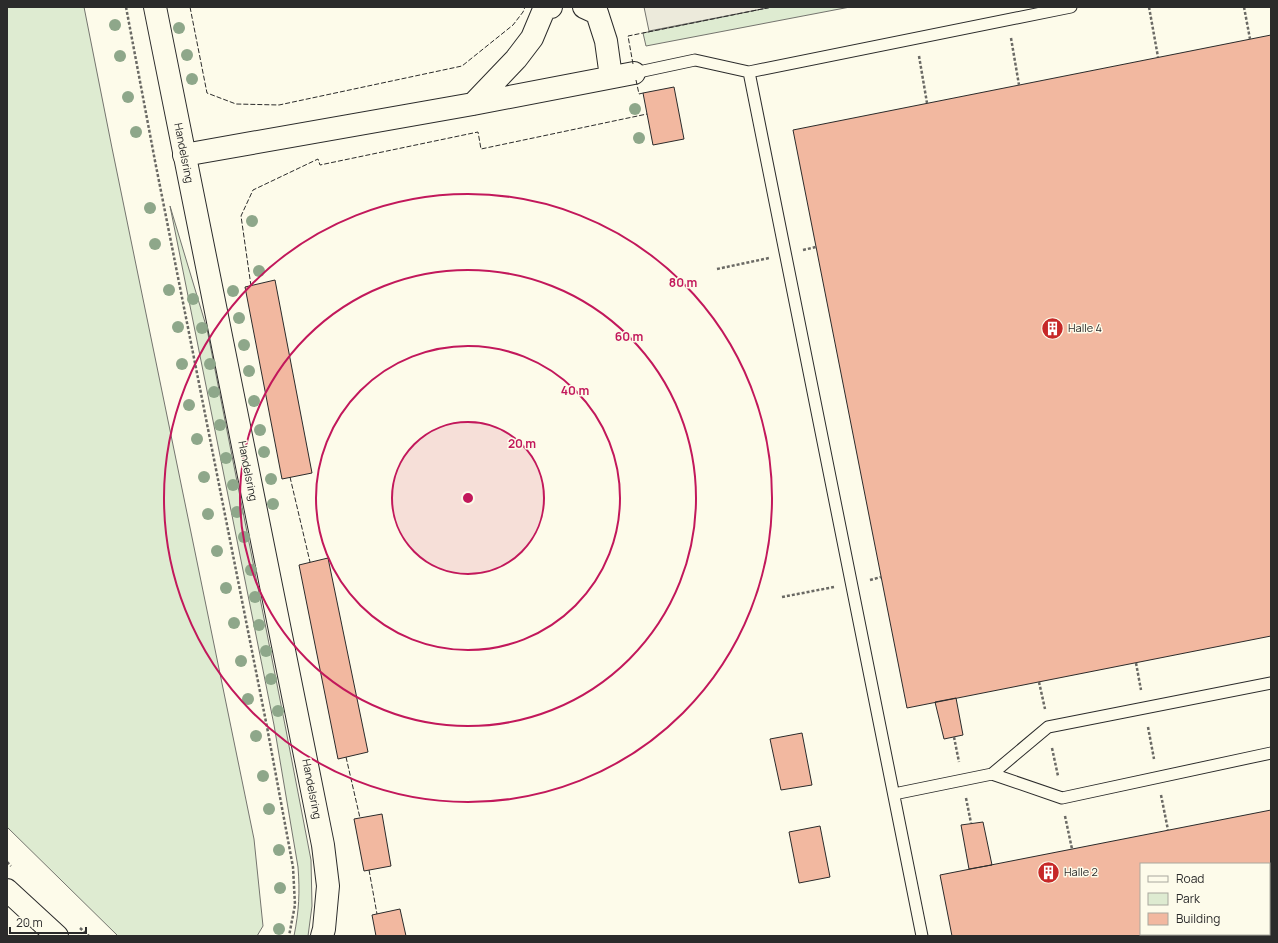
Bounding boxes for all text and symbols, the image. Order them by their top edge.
street label: Handelsring [171,122,198,184]
text: 80 m [669,274,697,291]
building icon: Halle 4 [1039,315,1065,341]
place label: Halle 4 [1068,320,1102,335]
text: 60 m [615,328,643,345]
text: 40 m [561,382,589,399]
text: 20 m [508,435,536,452]
street label: Handelsring [235,440,262,502]
centre of rings [461,491,475,505]
street label: Handelsring [299,758,326,820]
building icon: Halle 2 [1035,859,1061,885]
legend [1140,863,1270,935]
place label: Halle 2 [1064,864,1098,879]
text: Road [1176,870,1204,887]
text: Park [1176,890,1201,907]
scale bar [10,909,86,935]
text: Building [1176,910,1220,927]
text: 20 m [16,914,43,931]

